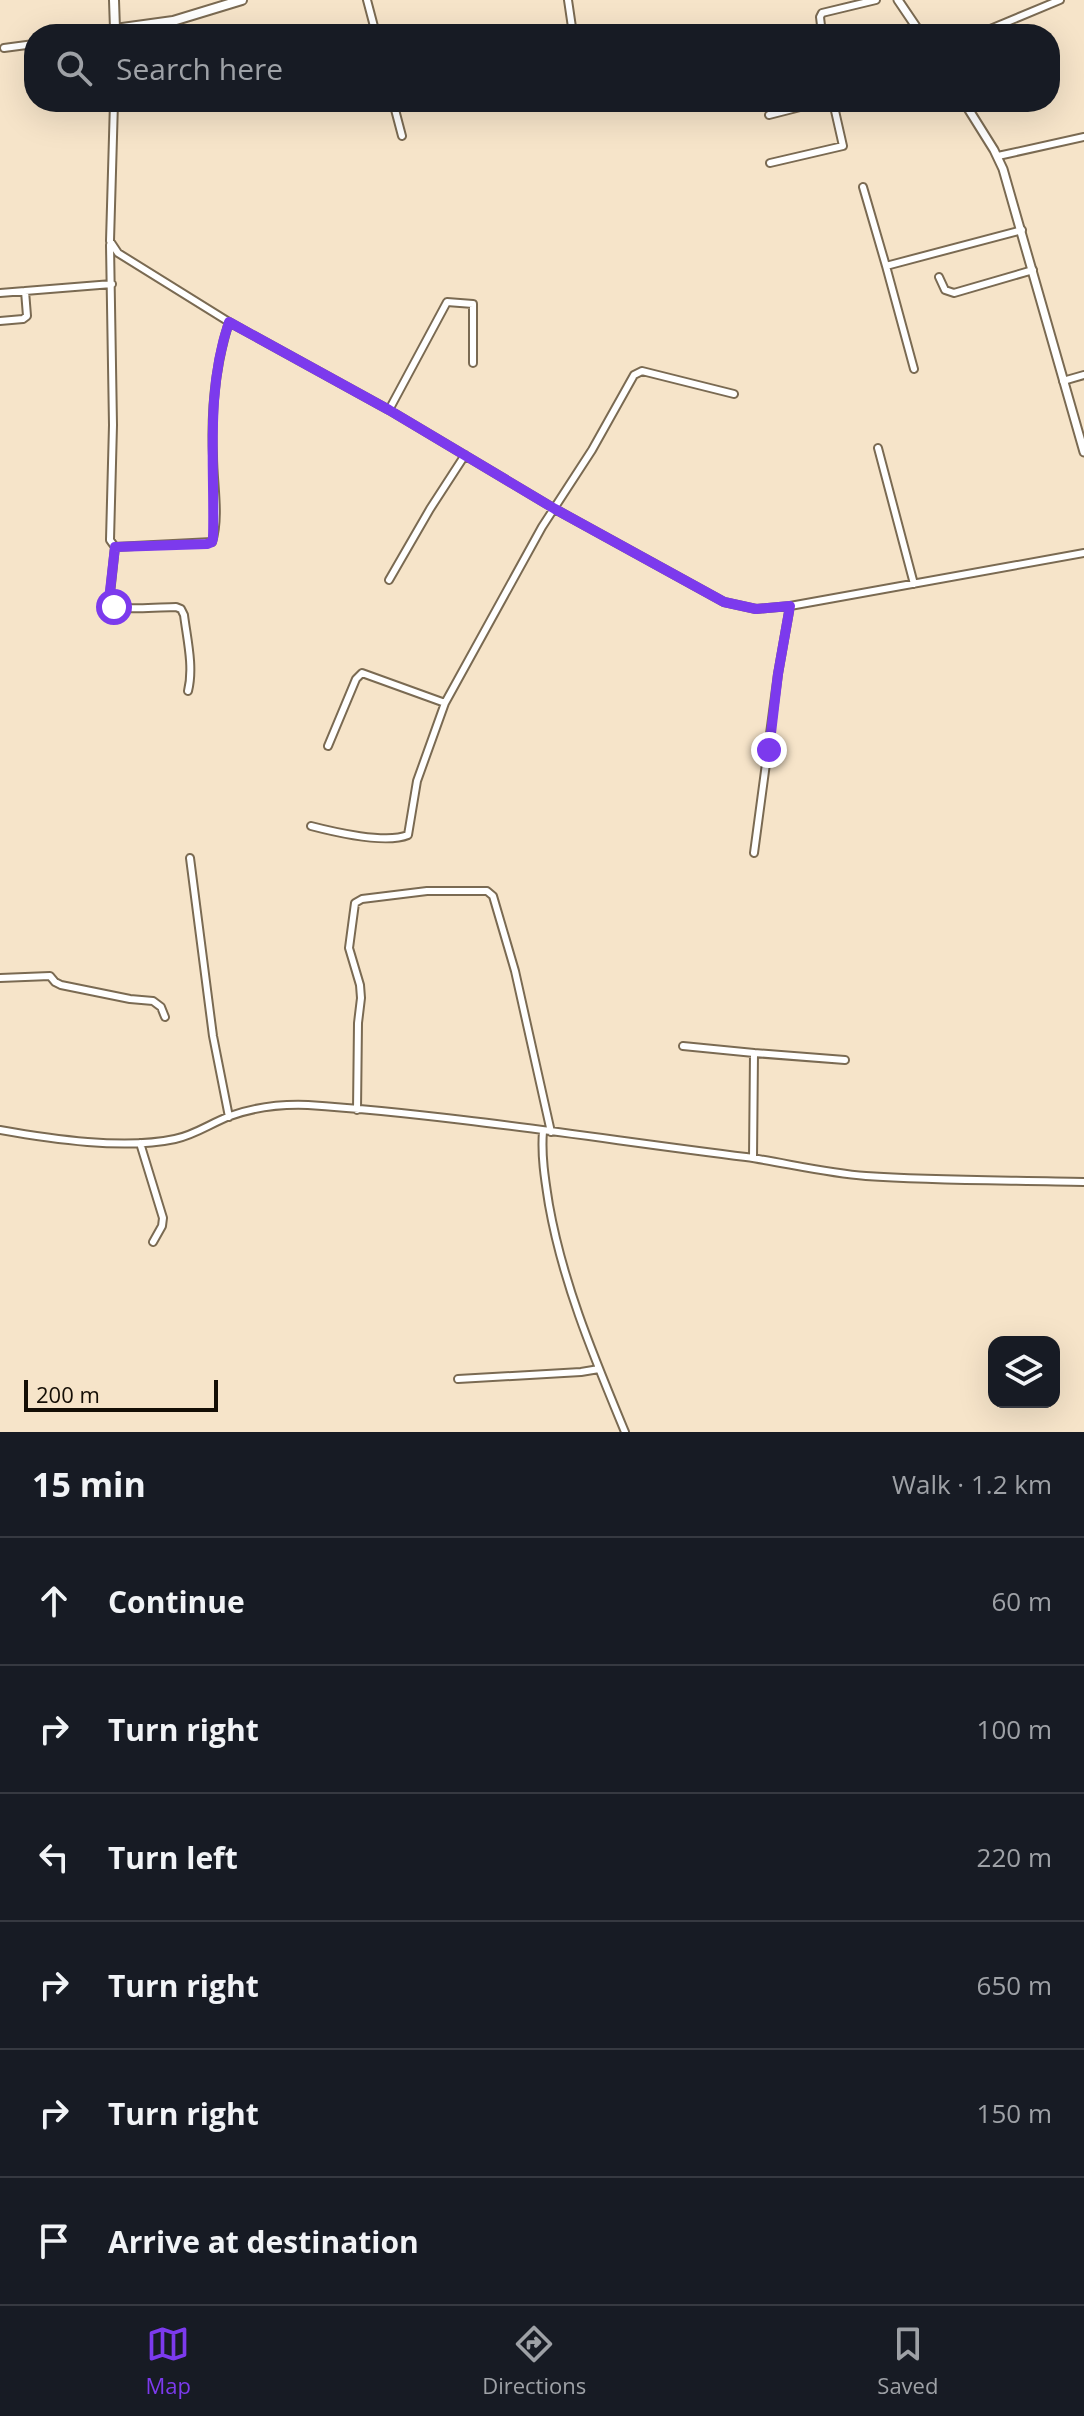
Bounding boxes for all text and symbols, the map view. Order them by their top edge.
search box [24,24,1060,112]
icon: search [52,46,96,90]
text: Search here [116,48,283,89]
route start [96,589,132,625]
route end [751,732,787,768]
map controls [988,1336,1060,1408]
button: layers [988,1336,1060,1408]
scale bar [24,1376,218,1412]
text: 200 m [36,1379,100,1409]
text: 15 min [32,1461,146,1507]
text: Walk · 1.2 km [892,1466,1052,1502]
icon: ahead [32,1579,76,1623]
text: Continue [108,1581,245,1622]
text: 60 m [991,1583,1052,1619]
icon: right [32,1707,76,1751]
text: Turn right [108,1709,259,1750]
text: 100 m [977,1711,1052,1747]
icon: left [32,1835,76,1879]
text: Turn left [108,1837,238,1878]
text: 220 m [977,1839,1052,1875]
icon: right [32,1963,76,2007]
text: Turn right [108,1965,259,2006]
text: 650 m [977,1967,1052,2003]
icon: right [32,2091,76,2135]
text: Turn right [108,2093,259,2134]
text: 150 m [977,2095,1052,2131]
icon: arrive [32,2219,76,2263]
text: Arrive at destination [108,2221,419,2262]
tab: Map [146,2322,191,2400]
tab: Directions [482,2322,586,2400]
tab: Saved [877,2322,938,2400]

